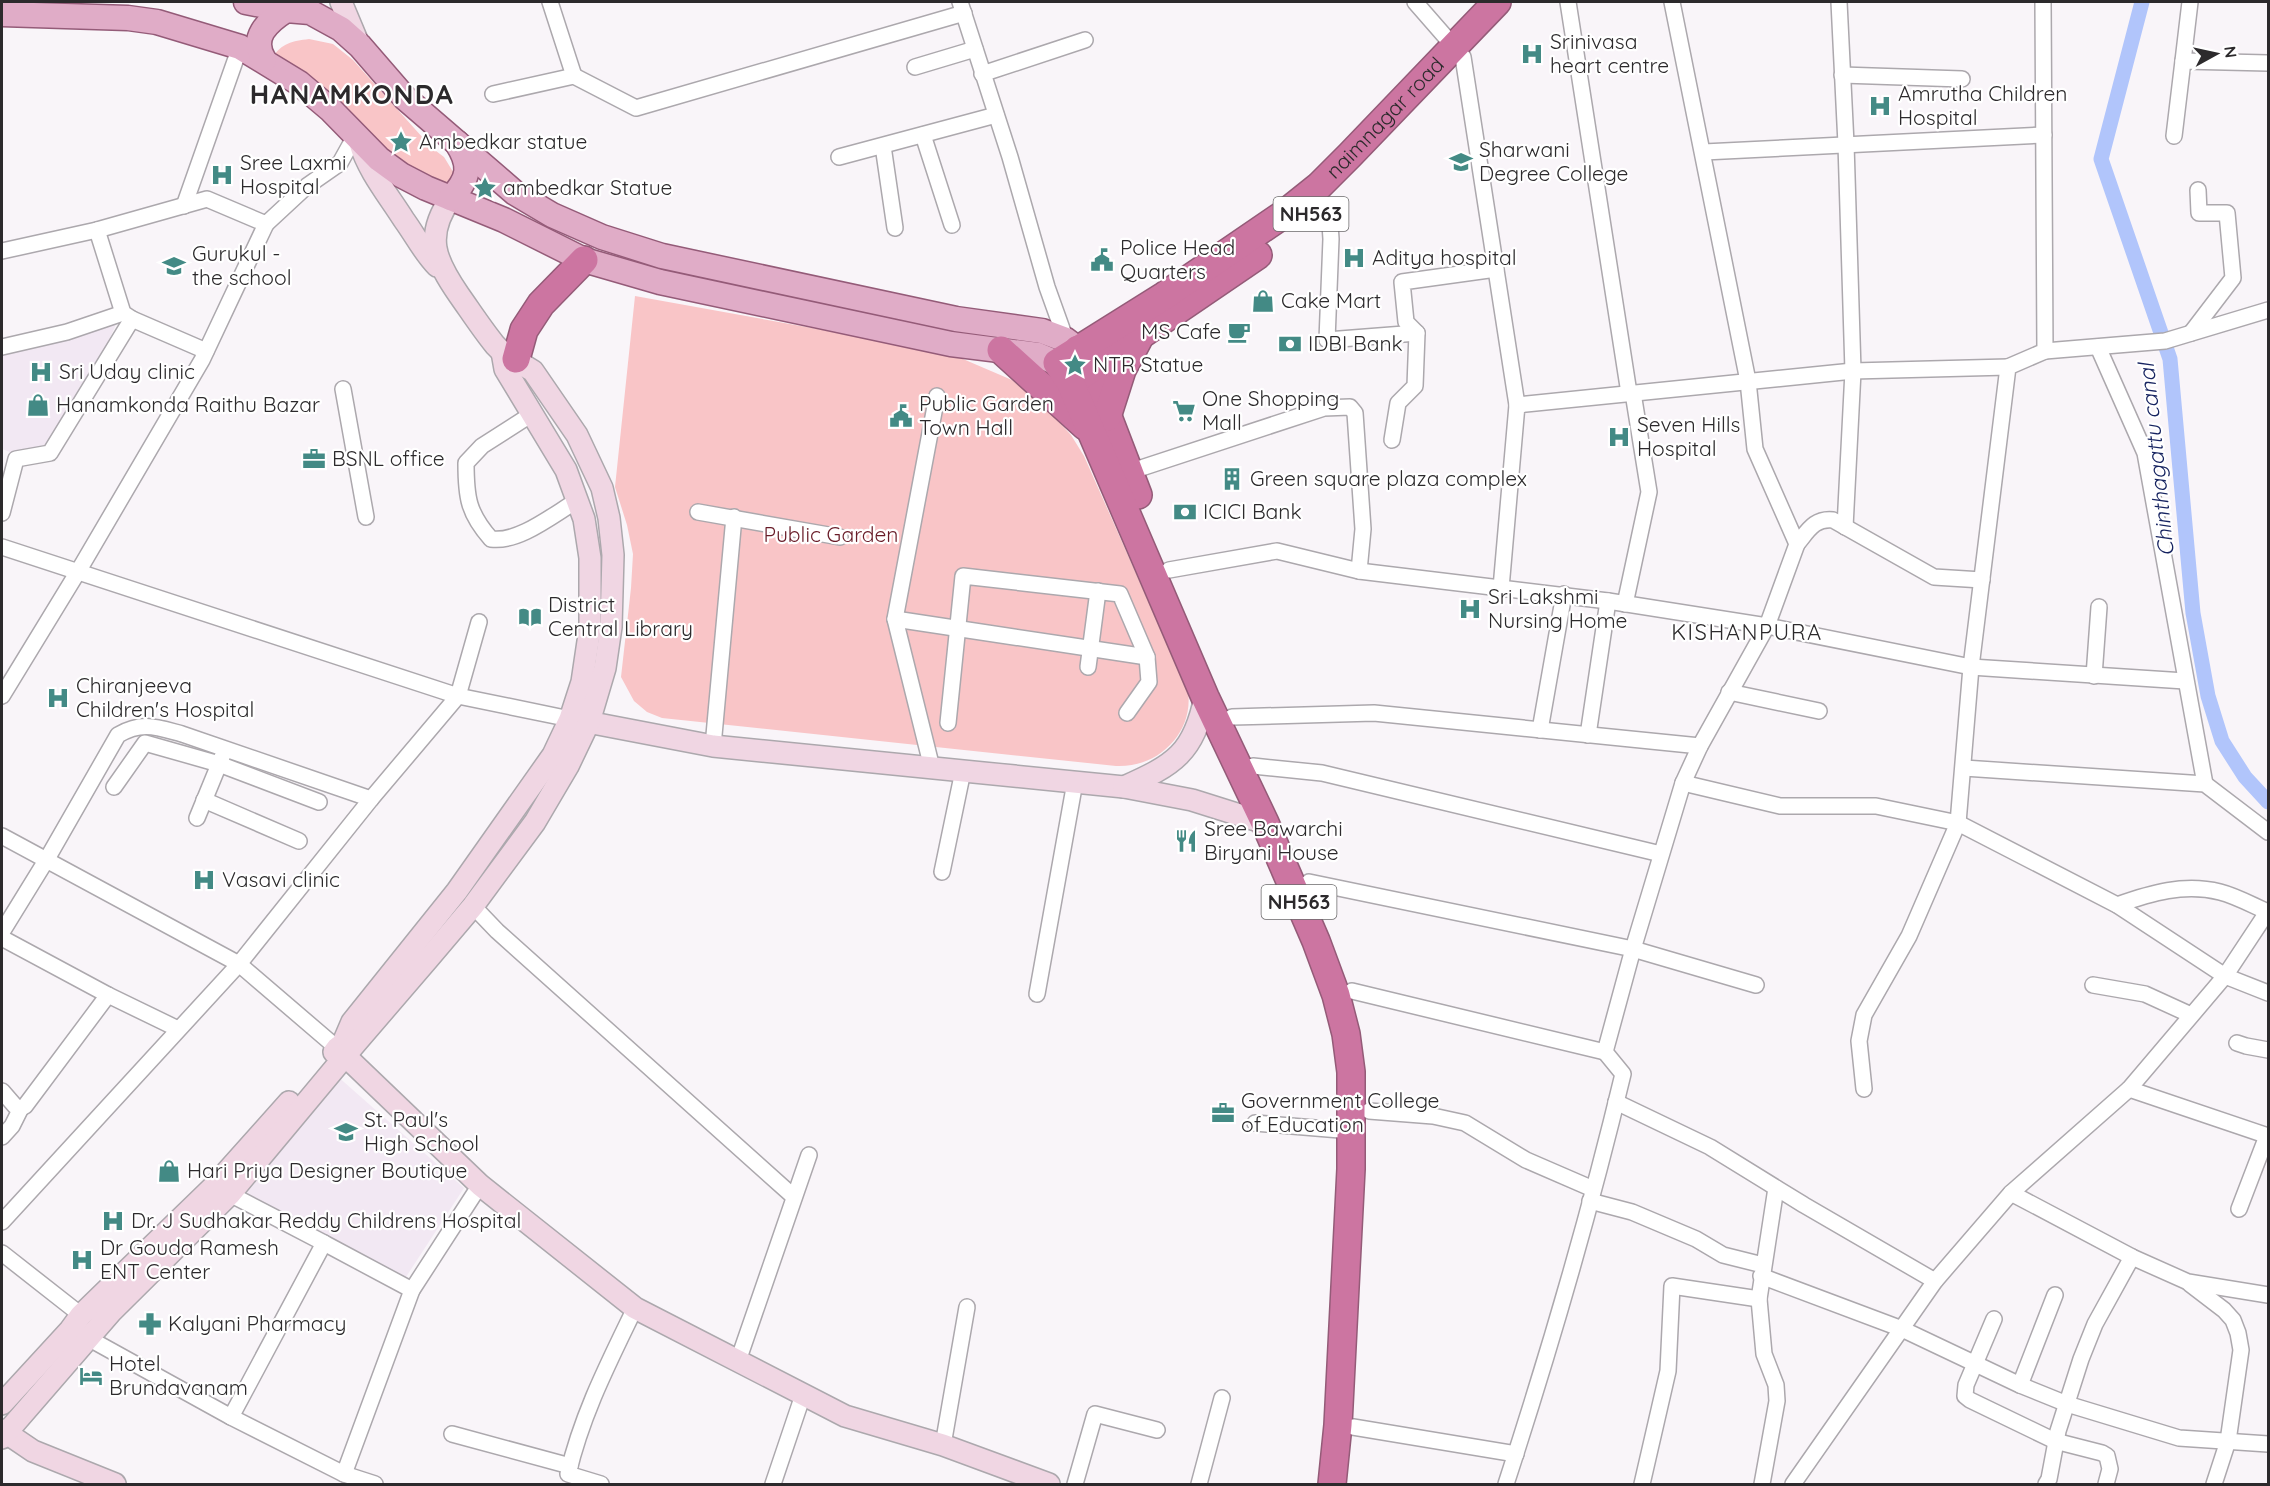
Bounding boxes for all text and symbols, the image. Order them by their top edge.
north arrow [2186,24,2246,84]
place label: Srinivasa heart centre [1550,28,1669,78]
hospital icon: Srinivasa heart centre [1519,41,1545,67]
text: N [2220,45,2242,59]
street label: naimnagar road [1320,51,1449,183]
district label: HANAMKONDA [250,77,454,111]
place label: Amrutha Children Hospital [1898,80,2067,130]
hospital icon: Amrutha Children Hospital [1867,93,1893,119]
place label: Ambedkar statue [419,128,587,154]
place icon: Ambedkar statue [388,129,414,155]
place label: Sharwani Degree College [1479,136,1628,186]
place label: Sree Laxmi Hospital [240,149,347,199]
school or university icon: Sharwani Degree College [1448,149,1474,175]
hospital icon: Sree Laxmi Hospital [209,162,235,188]
place label: ambedkar Statue [503,174,672,200]
place icon: ambedkar Statue [472,175,498,201]
road number: NH563 [1274,197,1348,231]
place label: Police Head Quarters [1120,234,1235,284]
place label: Gurukul - the school [192,240,292,290]
place label: Aditya hospital [1372,244,1517,270]
hospital icon: Aditya hospital [1341,245,1367,271]
public building icon: Police Head Quarters [1089,247,1115,273]
school or university icon: Gurukul - the school [161,253,187,279]
place label: Cake Mart [1281,287,1381,313]
shop icon: Cake Mart [1250,288,1276,314]
place label: MS Cafe [1141,318,1221,344]
cafe icon: MS Cafe [1226,319,1252,345]
place label: IDBI Bank [1308,330,1403,356]
bank icon: IDBI Bank [1277,331,1303,357]
place label: NTR Statue [1093,351,1203,377]
place icon: NTR Statue [1062,352,1088,378]
place label: Sri Uday clinic [59,358,195,384]
hospital icon: Sri Uday clinic [28,359,54,385]
water label: Chinthagattu canal [2132,359,2180,558]
place label: One Shopping Mall [1202,385,1339,435]
place label: Public Garden Town Hall [919,390,1054,440]
place label: Hanamkonda Raithu Bazar [56,391,320,417]
shop icon: Hanamkonda Raithu Bazar [25,392,51,418]
supermarket icon: One Shopping Mall [1171,398,1197,424]
public building icon: Public Garden Town Hall [888,403,914,429]
place label: Seven Hills Hospital [1637,411,1740,461]
hospital icon: Seven Hills Hospital [1606,424,1632,450]
place label: BSNL office [332,445,445,471]
office icon: BSNL office [301,446,327,472]
place label: Green square plaza complex [1250,465,1527,491]
building icon: Green square plaza complex [1219,466,1245,492]
place label: ICICI Bank [1203,498,1302,524]
bank icon: ICICI Bank [1172,499,1198,525]
park label: Public Garden [764,521,899,547]
place label: Sri Lakshmi Nursing Home [1488,583,1627,633]
place label: District Central Library [548,591,693,641]
hospital icon: Sri Lakshmi Nursing Home [1457,596,1483,622]
library icon: District Central Library [517,604,543,630]
district label: KISHANPURA [1671,618,1823,646]
place label: Chiranjeeva Children's Hospital [76,672,254,722]
hospital icon: Chiranjeeva Children's Hospital [45,685,71,711]
place label: Sree Bawarchi Biryani House [1204,815,1343,865]
restaurant icon: Sree Bawarchi Biryani House [1173,828,1199,854]
place label: Vasavi clinic [222,866,340,892]
hospital icon: Vasavi clinic [191,867,217,893]
road number: NH563 [1262,885,1336,919]
place label: Government College of Education [1241,1087,1439,1137]
office icon: Government College of Education [1210,1100,1236,1126]
place label: St. Paul's High School [364,1106,479,1156]
school or university icon: St. Paul's High School [333,1119,359,1145]
place label: Hari Priya Designer Boutique [187,1157,467,1183]
shop icon: Hari Priya Designer Boutique [156,1158,182,1184]
place label: Dr. J Sudhakar Reddy Childrens Hospital [131,1207,521,1233]
hospital icon: Dr. J Sudhakar Reddy Childrens Hospital [100,1208,126,1234]
place label: Dr Gouda Ramesh ENT Center [100,1234,279,1284]
hospital icon: Dr Gouda Ramesh ENT Center [69,1247,95,1273]
place label: Kalyani Pharmacy [168,1310,346,1336]
pharmacy icon: Kalyani Pharmacy [137,1311,163,1337]
place label: Hotel Brundavanam [109,1350,248,1400]
hotel icon: Hotel Brundavanam [78,1363,104,1389]

